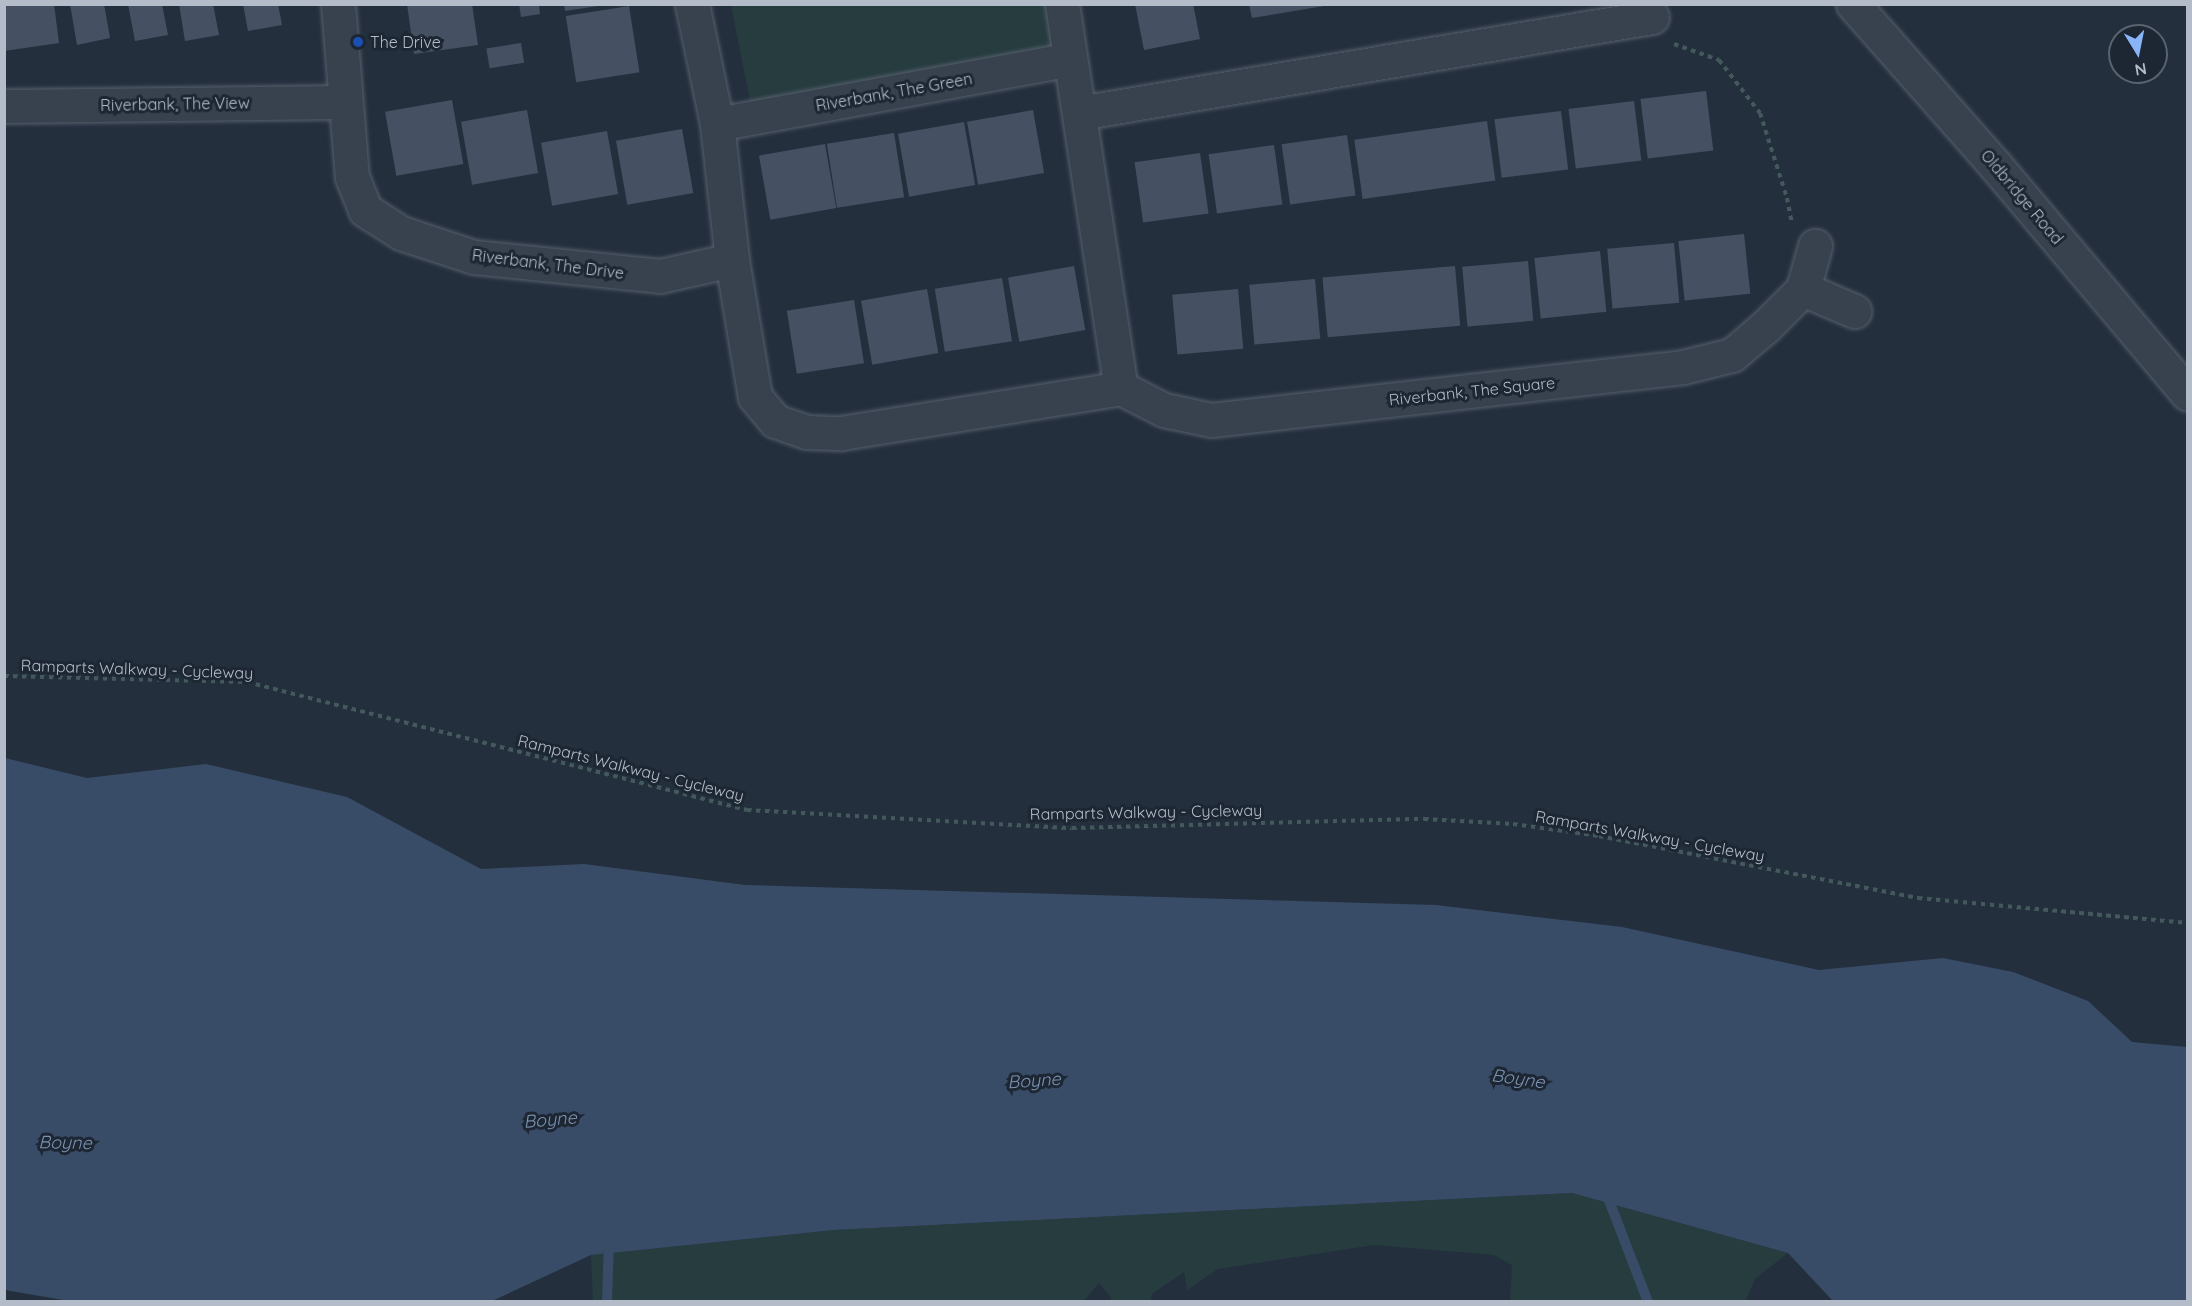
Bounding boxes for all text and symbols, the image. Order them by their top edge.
north arrow [2108,24,2168,84]
place label: The Drive [370,32,441,52]
marker: The Drive [351,35,365,49]
text: N [2133,59,2148,81]
street label: Riverbank, The Green [814,69,974,115]
street label: Riverbank, The View [100,93,250,115]
street label: Oldbridge Road [1977,146,2067,248]
street label: Riverbank, The Drive [471,245,625,283]
street label: Riverbank, The Square [1388,373,1556,409]
street label: Ramparts Walkway - Cycleway [20,655,254,683]
street label: Ramparts Walkway - Cycleway [516,731,746,805]
street label: Ramparts Walkway - Cycleway [1030,800,1262,824]
street label: Ramparts Walkway - Cycleway [1534,806,1766,866]
water label: Boyne [1490,1065,1546,1093]
water label: Boyne [1007,1068,1061,1094]
water label: Boyne [522,1107,578,1133]
water label: Boyne [38,1132,92,1154]

